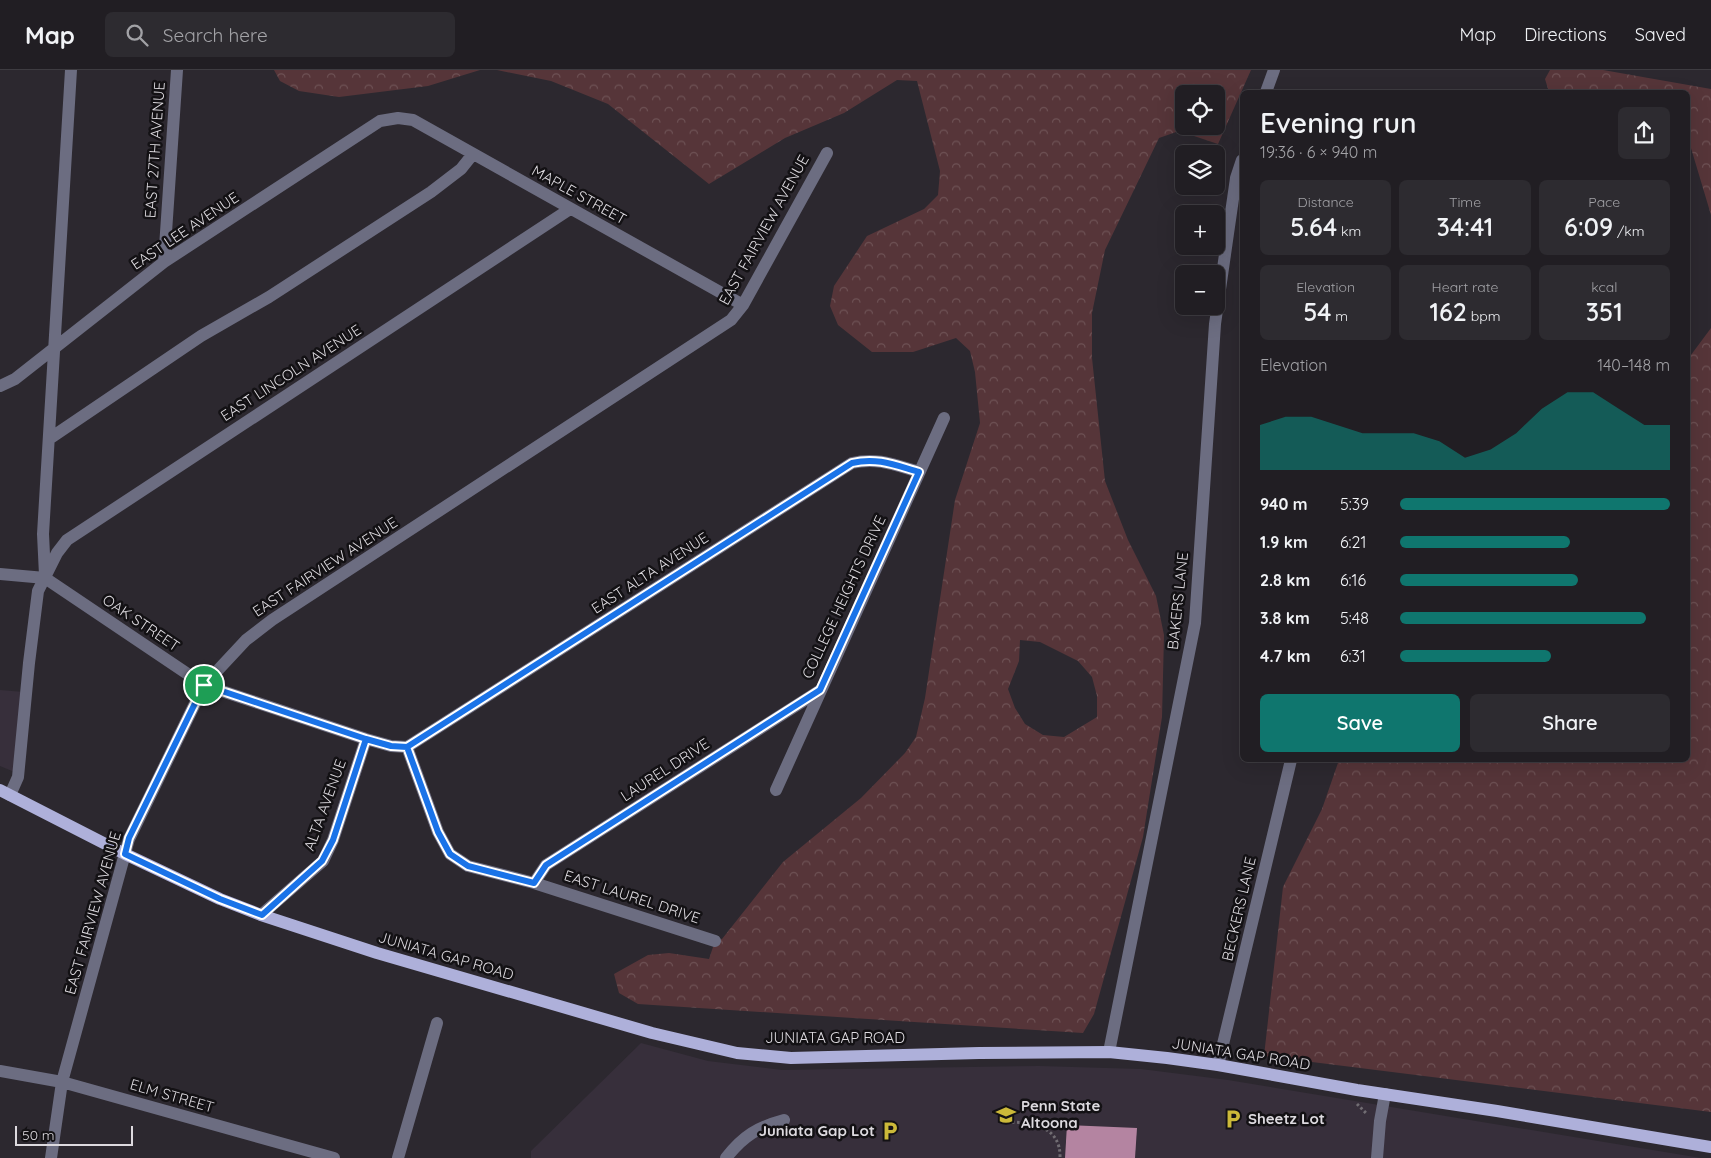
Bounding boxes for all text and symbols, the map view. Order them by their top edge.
search box [105,12,455,57]
text: Map [25,20,75,50]
icon: search [123,21,151,49]
text: Search here [163,23,268,47]
text: Map [1459,23,1496,46]
text: Directions [1524,23,1607,46]
text: Saved [1635,23,1686,46]
street label: EAST 27TH AVENUE [140,81,169,219]
map controls [1175,85,1225,315]
button: locate [1175,85,1225,135]
text: Evening run [1260,105,1417,140]
button: share [1618,107,1670,159]
text: 19:36 · 6 × 940 m [1260,142,1377,162]
button: layers [1175,145,1225,195]
street label: EAST FAIRVIEW AVENUE [714,151,813,308]
street label: MAPLE STREET [529,161,630,228]
street label: EAST LEE AVENUE [127,188,242,274]
text: Distance [1298,193,1354,211]
text: Time [1449,193,1481,211]
text: Pace [1588,193,1620,211]
button: + [1175,205,1225,255]
text: 5.64 [1290,211,1337,242]
text: 34:41 [1437,211,1493,242]
text: 6:09 [1564,211,1613,242]
text: km [1337,222,1361,240]
text: /km [1613,222,1645,240]
button: − [1175,265,1225,315]
text: Elevation [1296,278,1355,296]
text: Heart rate [1432,278,1498,296]
text: kcal [1591,278,1617,296]
text: 54 [1303,296,1332,327]
text: 162 [1430,296,1467,327]
text: 351 [1586,296,1623,327]
text: m [1332,307,1348,325]
text: bpm [1467,307,1500,325]
street label: EAST LINCOLN AVENUE [217,320,365,425]
text: Elevation [1260,355,1327,375]
text: 140–148 m [1597,355,1670,375]
text: 940 m [1260,494,1308,514]
text: 5:39 [1340,494,1369,514]
street label: COLLEGE HEIGHTS DRIVE [797,512,890,681]
street label: EAST FAIRVIEW AVENUE [249,513,401,621]
street label: EAST ALTA AVENUE [588,528,712,617]
text: 1.9 km [1260,532,1308,552]
text: 6:21 [1340,532,1366,552]
street label: BAKERS LANE [1163,551,1192,651]
text: 2.8 km [1260,570,1310,590]
text: 6:16 [1340,570,1366,590]
street label: OAK STREET [99,590,183,655]
text: 3.8 km [1260,608,1310,628]
text: 5:48 [1340,608,1369,628]
text: 4.7 km [1260,646,1311,666]
text: 6:31 [1340,646,1366,666]
pin [183,664,225,706]
icon: arrive [190,671,218,699]
button: Save [1260,694,1460,752]
button: Share [1470,694,1670,752]
street label: LAUREL DRIVE [617,734,713,805]
street label: ALTA AVENUE [299,757,350,853]
street label: EAST FAIRVIEW AVENUE [60,829,125,997]
street label: BECKERS LANE [1217,855,1260,963]
street label: EAST LAUREL DRIVE [562,866,703,927]
street label: JUNIATA GAP ROAD [376,927,516,984]
street label: JUNIATA GAP ROAD [765,1028,905,1047]
street label: JUNIATA GAP ROAD [1170,1033,1312,1074]
street label: ELM STREET [128,1074,216,1117]
place label: Penn State Altoona [1021,1096,1100,1132]
school or university icon: Penn State Altoona [995,1104,1017,1126]
parking icon: Sheetz Lot [1222,1108,1244,1130]
place label: Sheetz Lot [1248,1109,1325,1128]
parking icon: Juniata Gap Lot [879,1120,901,1142]
place label: Juniata Gap Lot [759,1121,875,1140]
scale bar [15,1123,132,1146]
text: 50 m [22,1126,55,1144]

